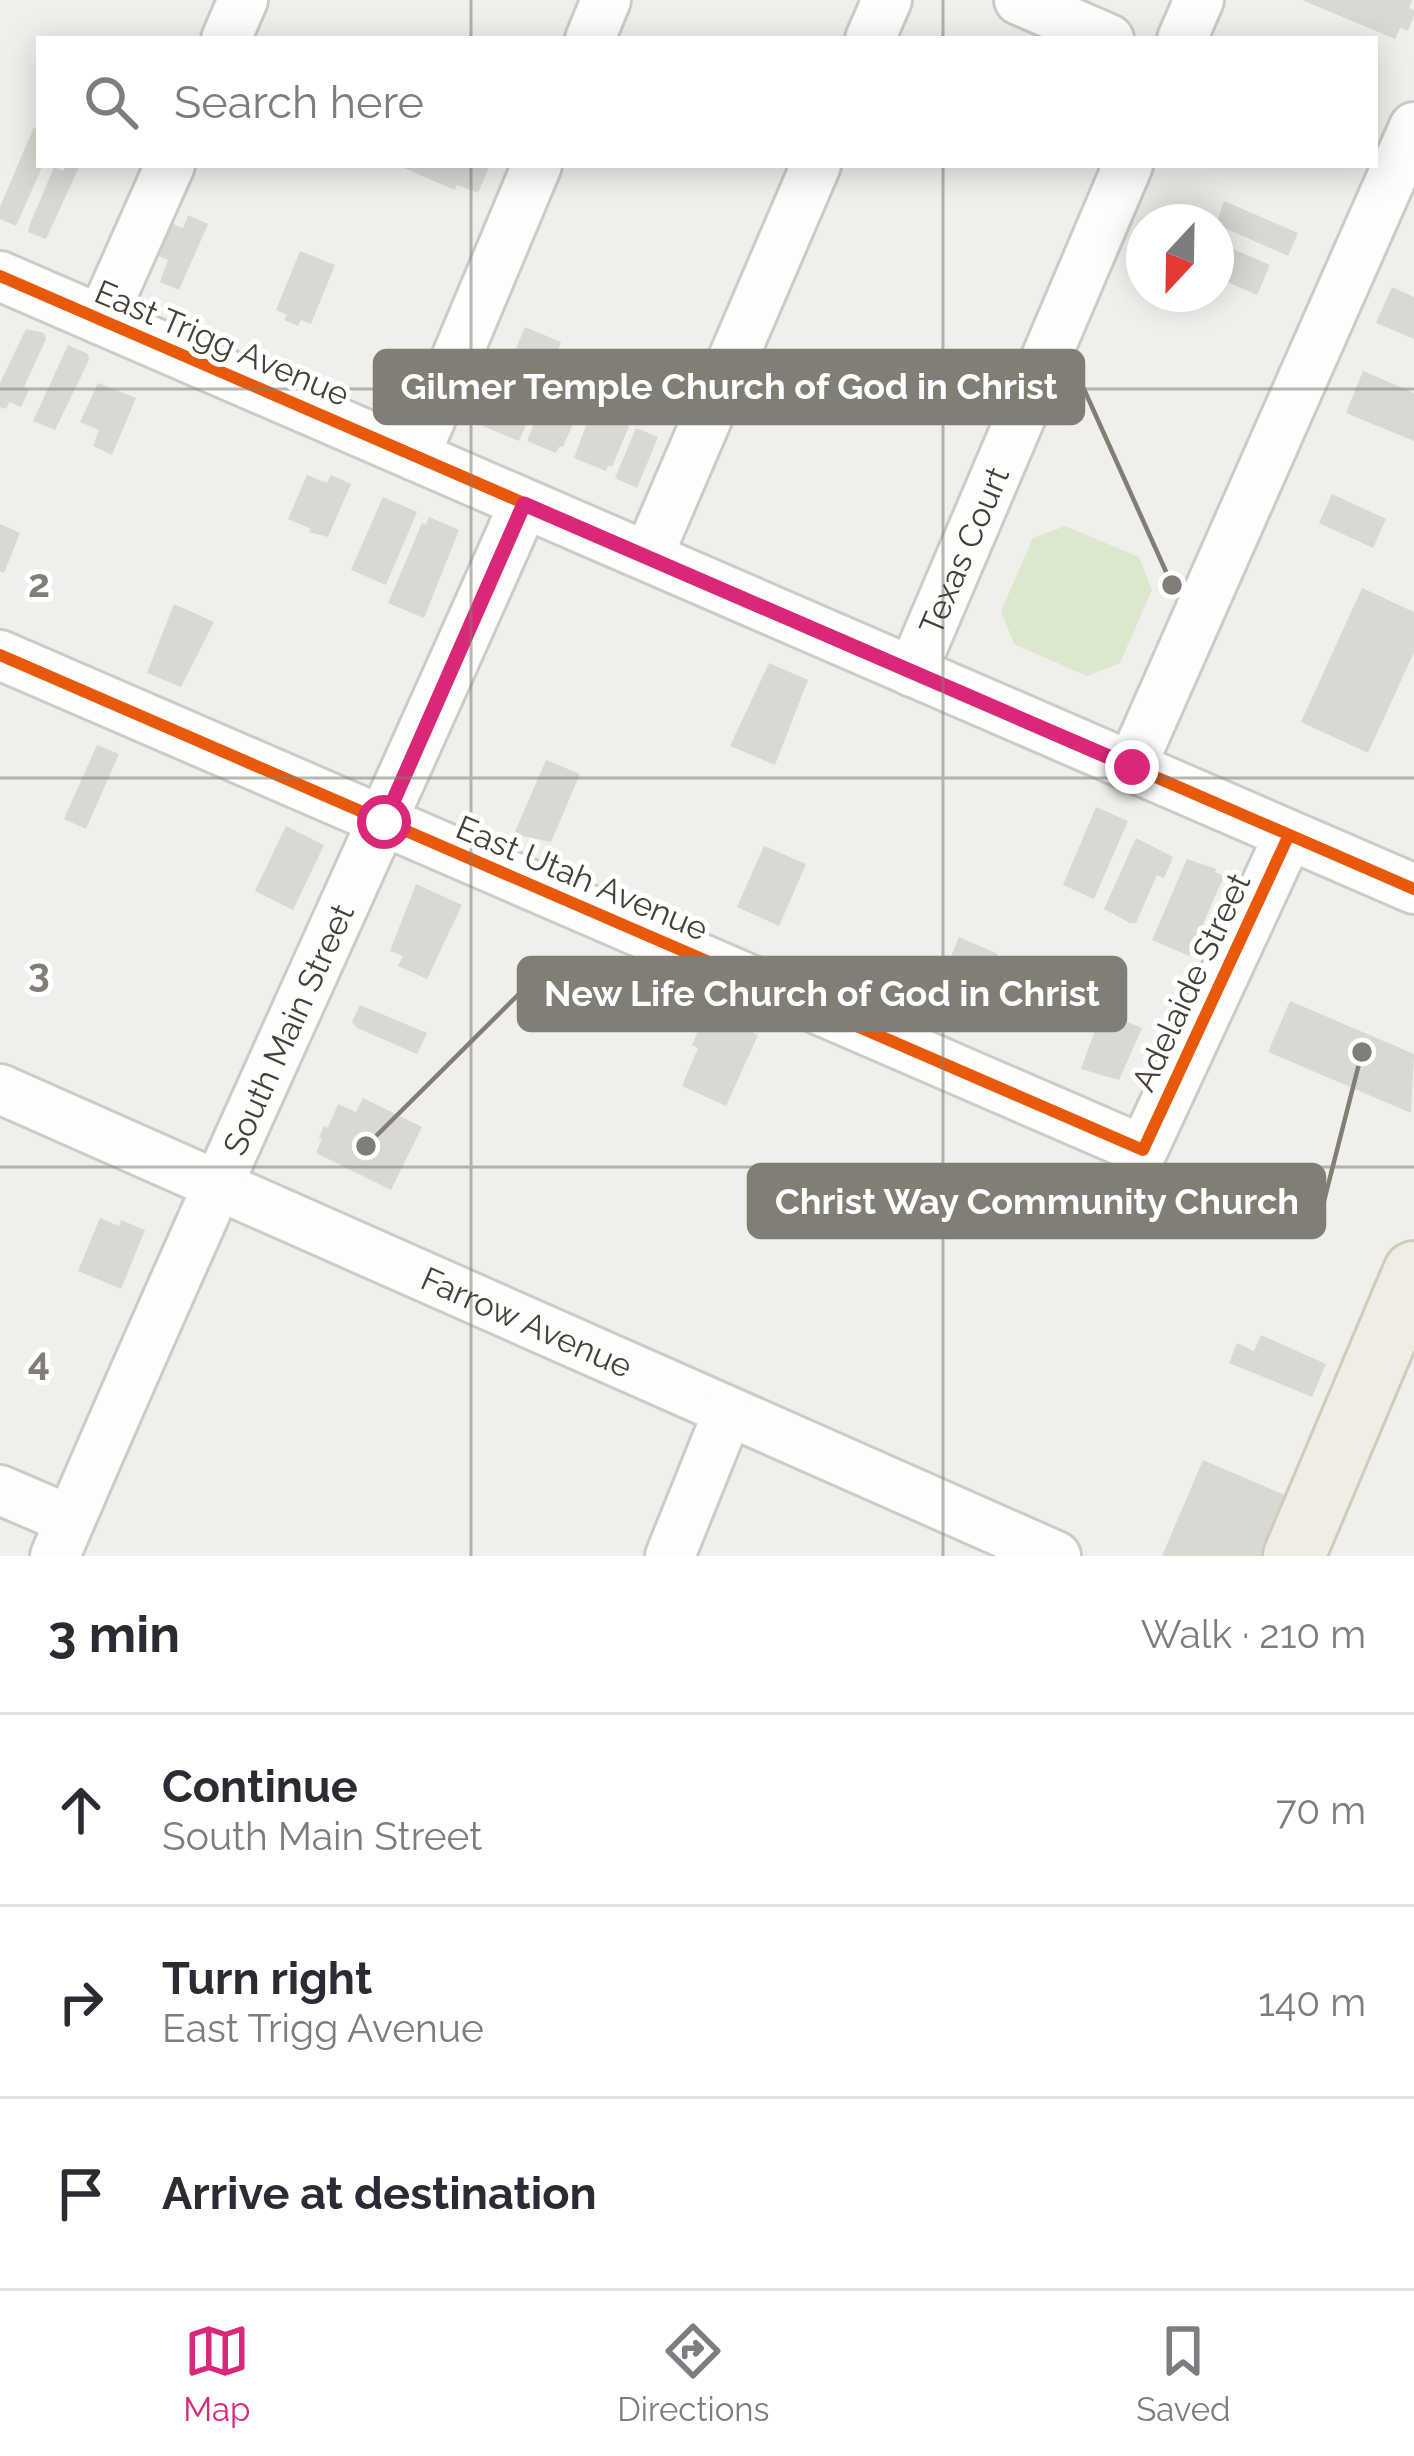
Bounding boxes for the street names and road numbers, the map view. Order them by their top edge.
street label: East Trigg Avenue [89,272,355,414]
street label: Texas Court [911,461,1017,640]
street label: East Utah Avenue [450,807,714,949]
street label: Adelaide Street [1124,867,1258,1097]
street label: South Main Street [215,898,362,1161]
street label: Farrow Avenue [415,1258,638,1386]

